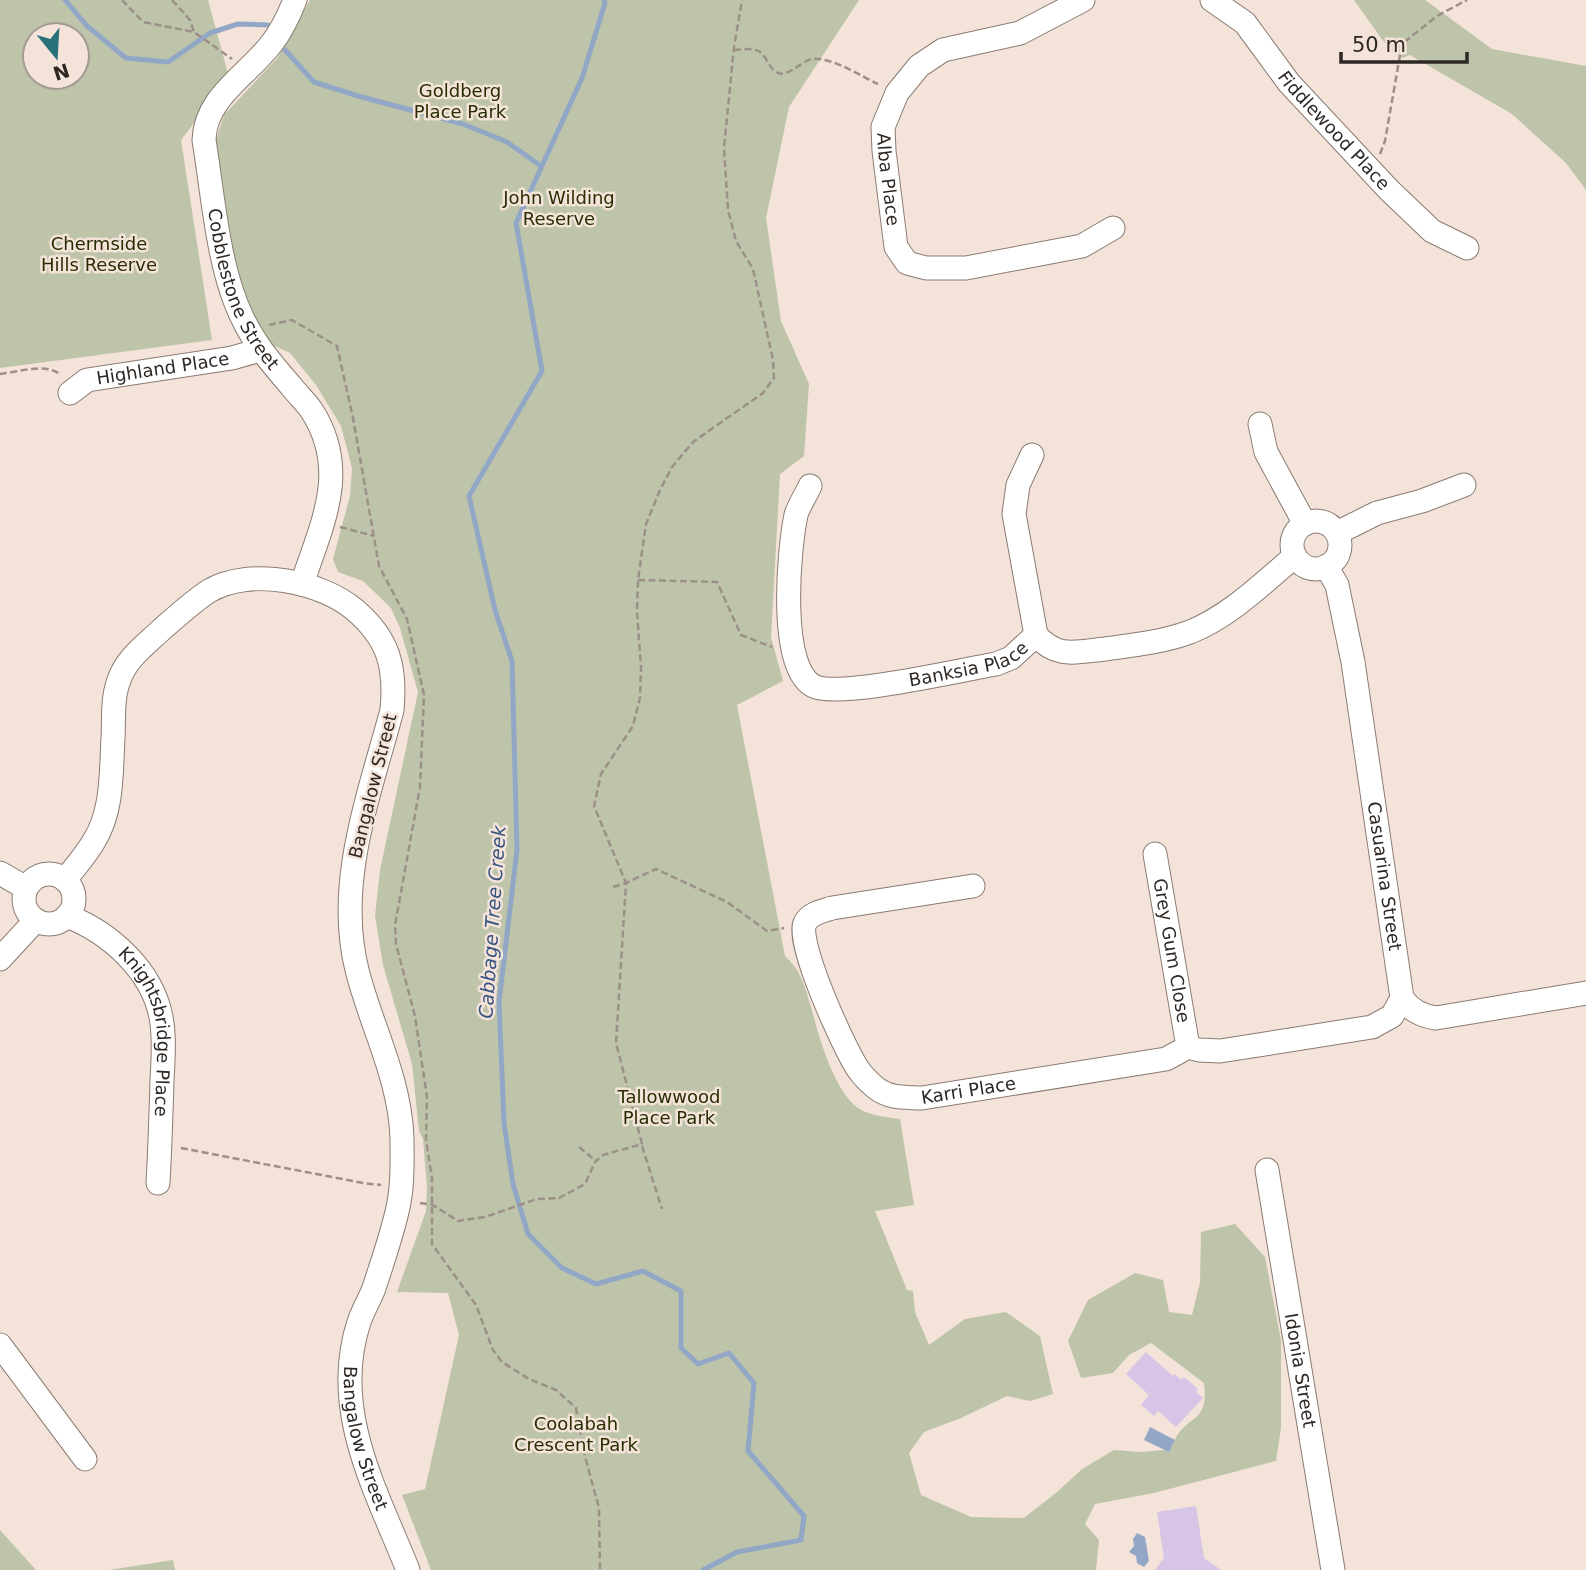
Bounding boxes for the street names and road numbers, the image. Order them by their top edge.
street label: Fiddlewood Place [1274,67,1395,194]
street label: Alba Place [873,132,904,227]
street label: Cobblestone Street [204,207,284,374]
street label: Highland Place [95,348,230,388]
street label: Banksia Place [907,637,1032,690]
street label: Bangalow Street [344,711,401,860]
street label: Casuarina Street [1363,800,1406,952]
street label: Grey Gum Close [1149,877,1195,1024]
street label: Knightsbridge Place [114,942,174,1117]
street label: Karri Place [920,1072,1017,1108]
street label: Idonia Street [1281,1311,1320,1429]
street label: Bangalow Street [340,1365,393,1513]

